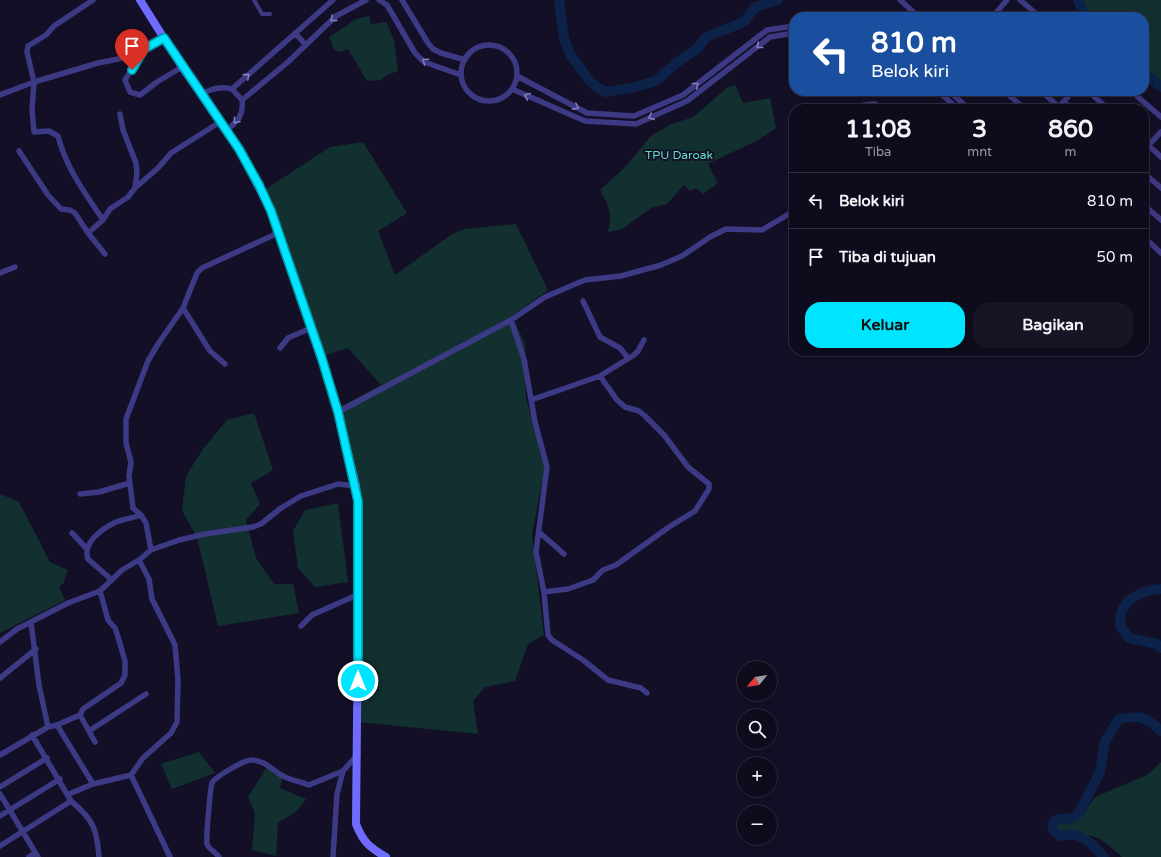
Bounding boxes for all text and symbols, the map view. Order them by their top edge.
one-way arrow [330,15,337,22]
text: 810 m [871,26,957,60]
icon: left [805,28,857,80]
pin [115,29,149,70]
icon: arrive [121,35,143,57]
one-way arrow [756,42,763,49]
one-way arrow [422,58,429,66]
text: Belok kiri [871,60,949,82]
one-way arrow [242,73,250,80]
one-way arrow [692,82,699,89]
one-way arrow [524,92,531,100]
one-way arrow [572,102,579,110]
one-way arrow [647,113,654,121]
text: 11:08 [845,115,911,144]
text: 3 [972,115,987,144]
text: 860 [1048,115,1093,144]
one-way arrow [234,116,241,123]
text: Tiba [865,144,891,160]
text: mnt [967,144,992,160]
text: m [1065,144,1076,160]
park label: TPU Daroak [645,148,714,162]
icon: left [805,190,827,212]
text: Belok kiri [839,192,904,210]
text: 810 m [1087,192,1133,210]
icon: arrive [805,246,827,268]
text: Tiba di tujuan [839,248,936,266]
text: 50 m [1096,248,1133,266]
button: Keluar [805,302,965,348]
button: Bagikan [973,302,1133,348]
position arrow [337,660,379,702]
north arrow [737,661,777,701]
map controls [737,661,777,845]
button: search [737,709,777,749]
button: + [737,757,777,797]
button: − [737,805,777,845]

